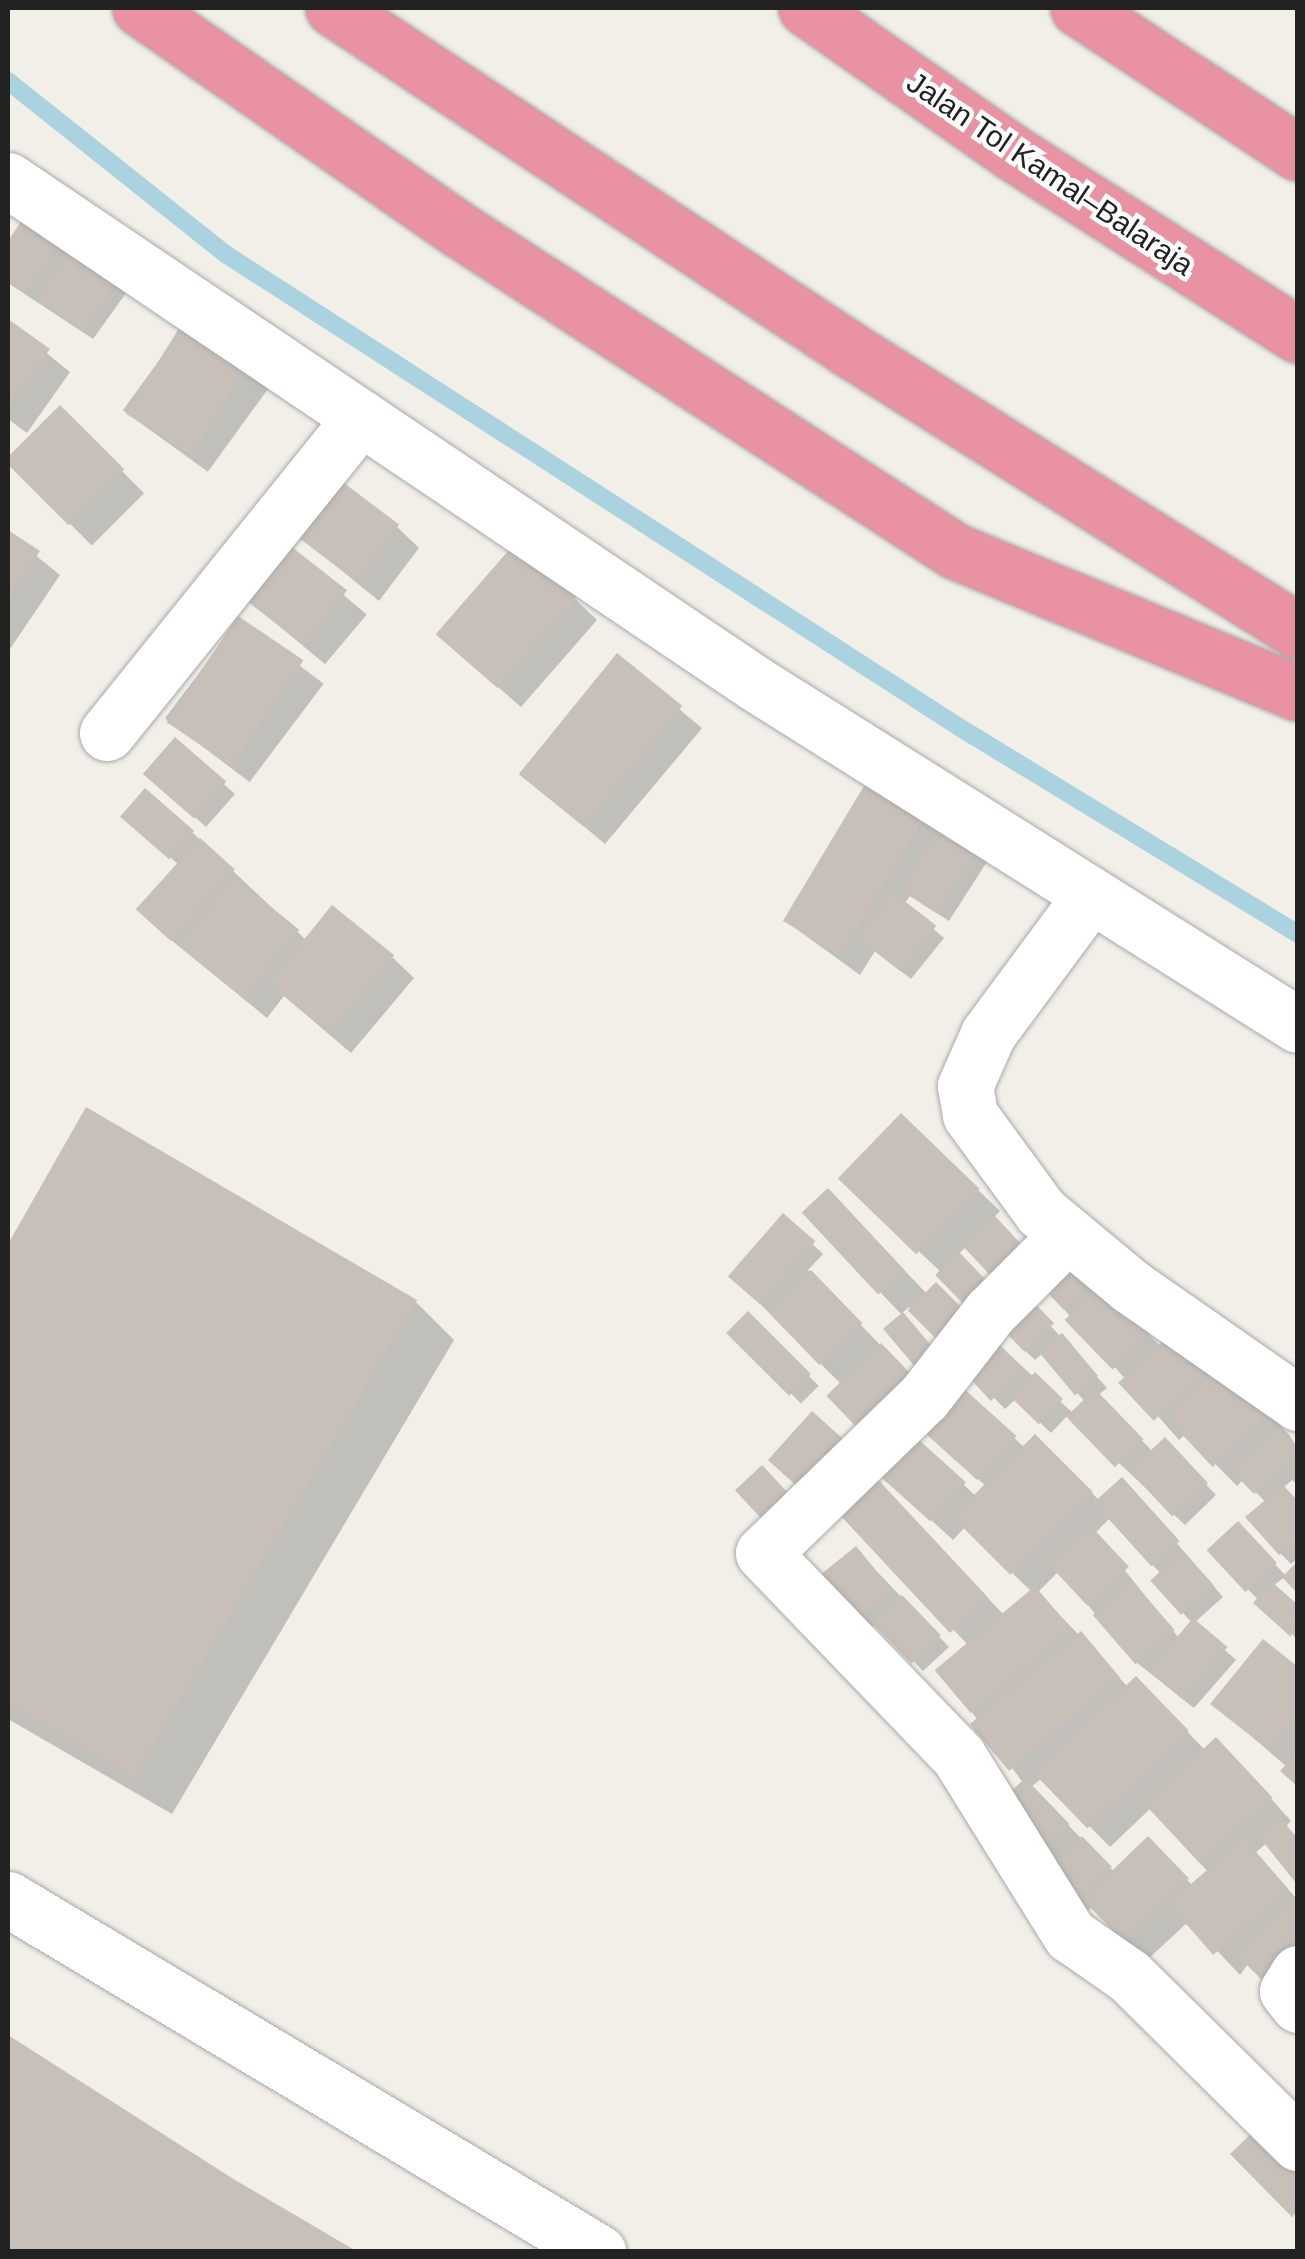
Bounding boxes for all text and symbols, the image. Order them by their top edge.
street label: Jalan Tol Kamal–Balaraja [900,64,1200,284]

